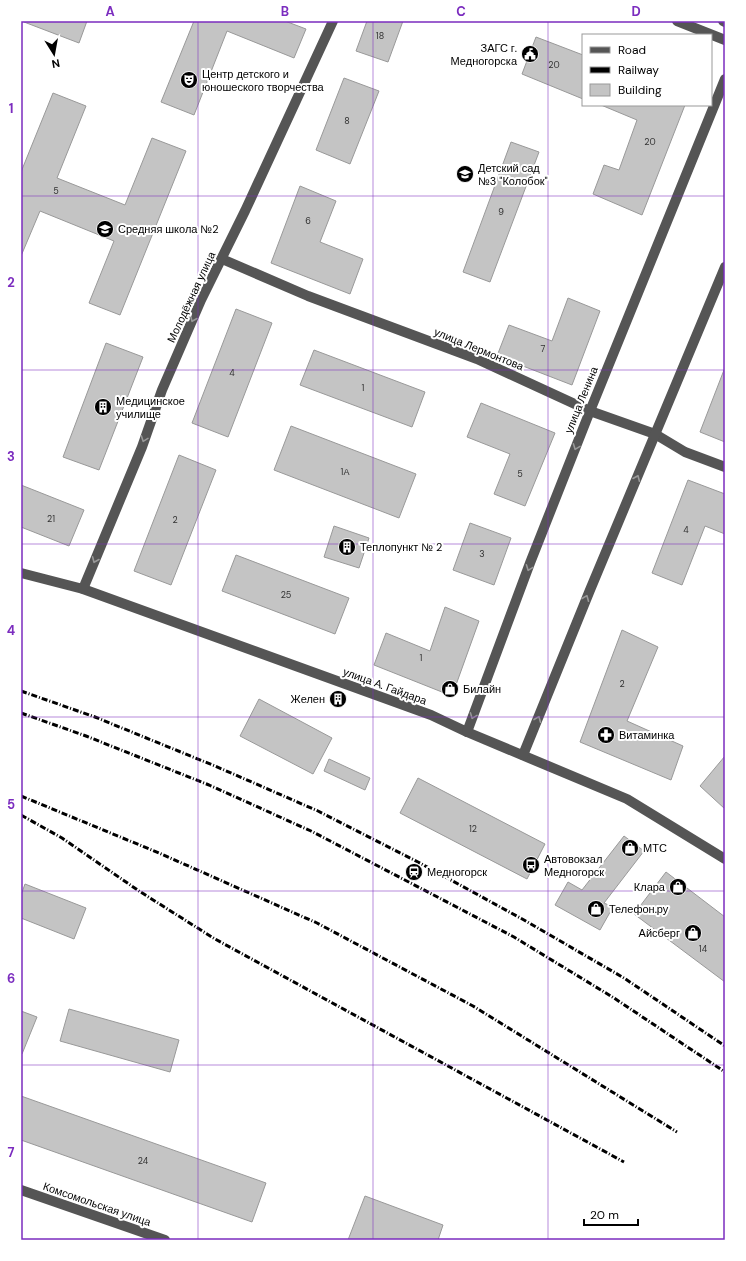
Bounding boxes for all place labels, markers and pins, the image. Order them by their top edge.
place label: ЗАГС г. Медногорска [451,41,518,68]
public building icon: ЗАГС г. Медногорска [520,44,540,64]
place label: Центр детского и юношеского творчества [202,67,325,94]
theatre icon: Центр детского и юношеского творчества [179,70,199,90]
place label: Детский сад №3 "Колобок" [478,161,548,188]
school or university icon: Детский сад №3 "Колобок" [455,164,475,184]
school or university icon: Средняя школа №2 [95,219,115,239]
place label: Средняя школа №2 [118,222,219,236]
place label: Медицинское училище [116,394,185,421]
building icon: Медицинское училище [93,397,113,417]
building icon: Теплопункт № 2 [337,537,357,557]
place label: Теплопункт № 2 [360,540,442,554]
shop icon: Билайн [440,679,460,699]
place label: Билайн [463,682,501,696]
building icon: Желен [328,689,348,709]
place label: Желен [291,692,325,706]
pharmacy icon: Витаминка [596,725,616,745]
place label: Витаминка [619,728,675,742]
shop icon: МТС [620,838,640,858]
place label: МТС [643,841,667,855]
place label: Автовокзал Медногорск [544,852,604,879]
bus stop icon: Автовокзал Медногорск [521,855,541,875]
station icon: Медногорск [404,862,424,882]
place label: Медногорск [427,865,487,879]
shop icon: Клара [668,877,688,897]
place label: Клара [634,880,666,894]
shop icon: Телефон.ру [586,899,606,919]
place label: Телефон.ру [609,902,669,916]
shop icon: Айсберг [683,923,703,943]
place label: Айсберг [639,926,680,940]

